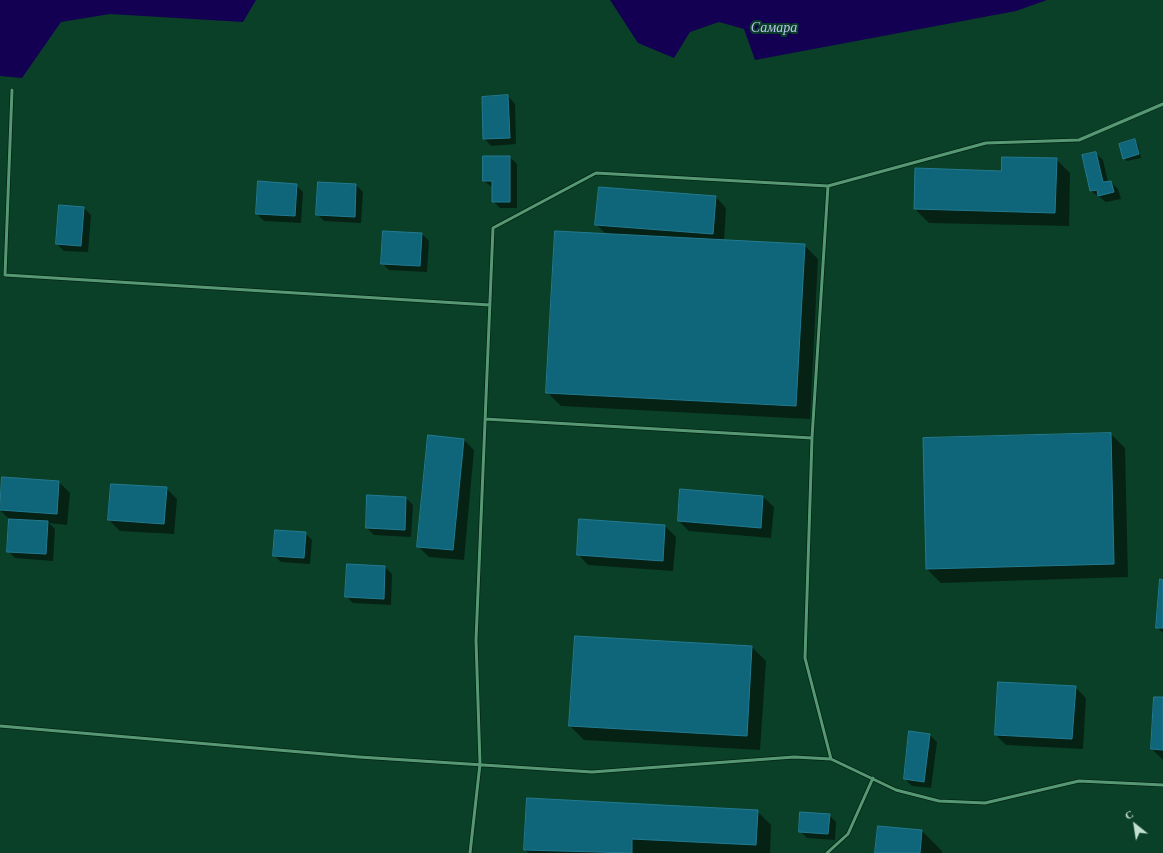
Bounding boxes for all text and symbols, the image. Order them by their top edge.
water label: Самара [751,20,797,36]
north arrow [1115,805,1155,845]
text: С [1123,807,1135,822]

